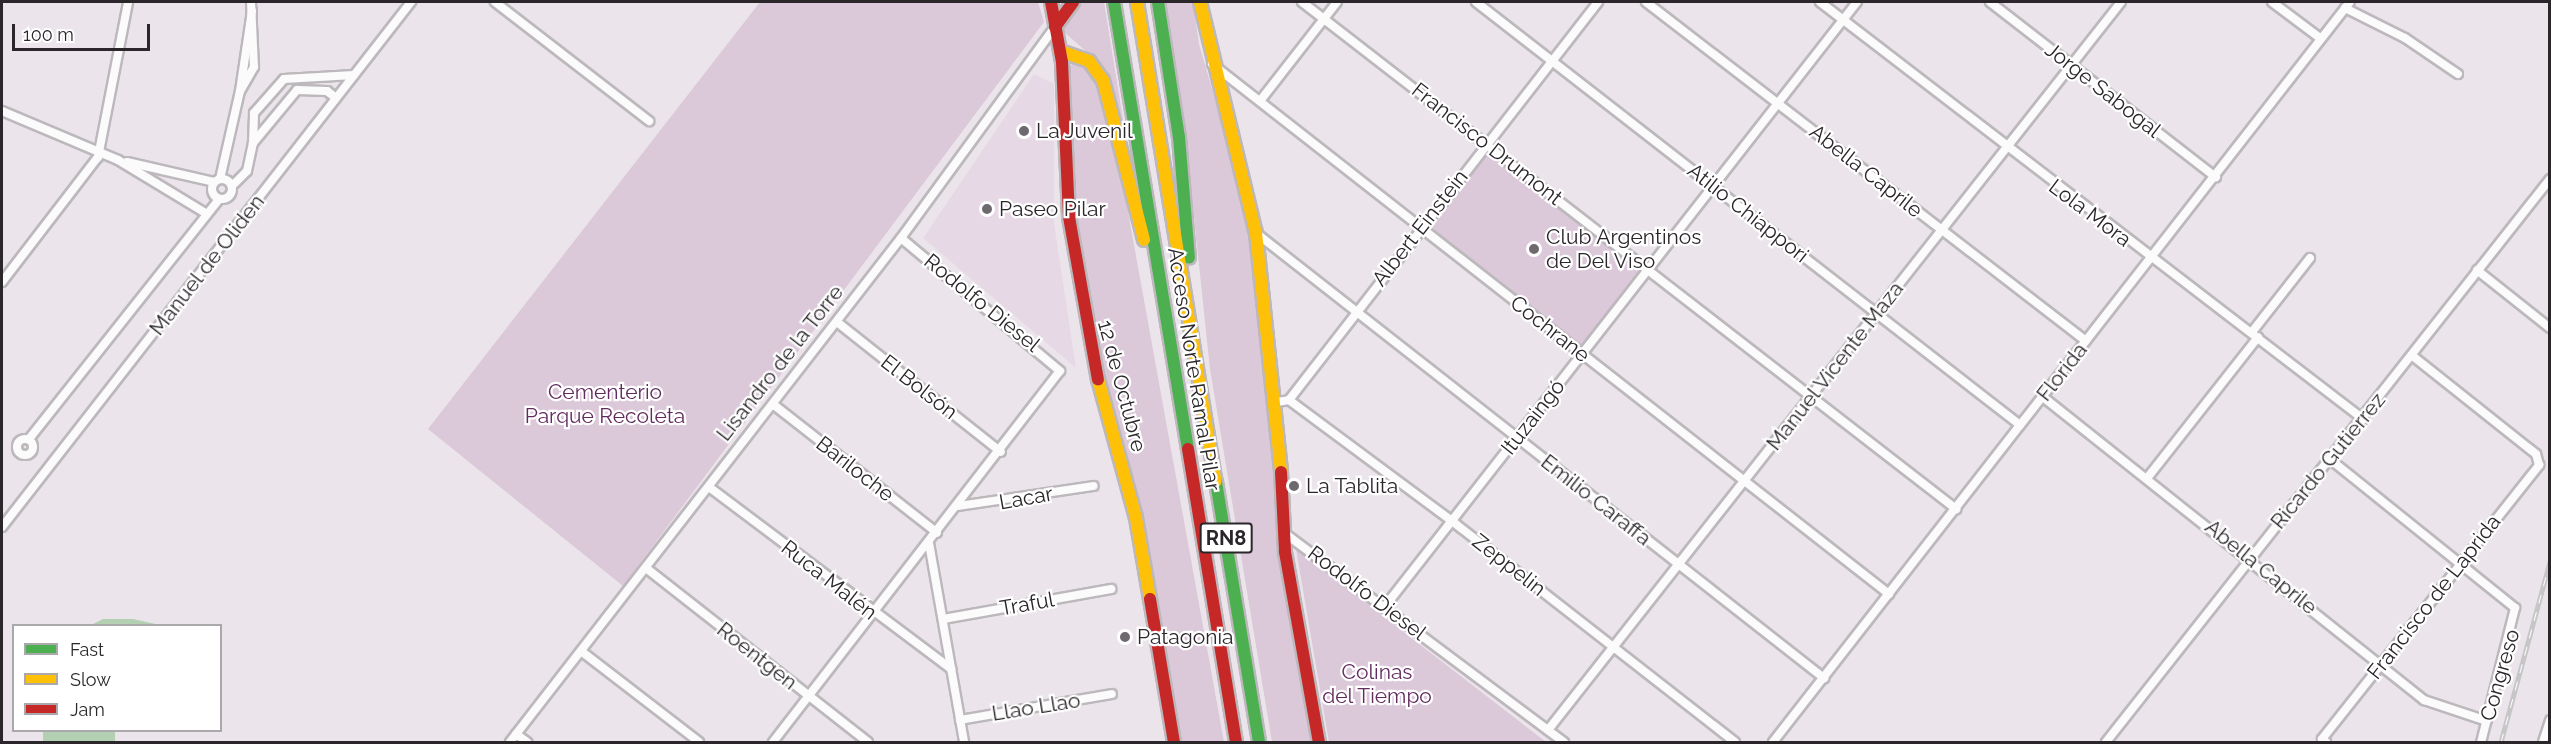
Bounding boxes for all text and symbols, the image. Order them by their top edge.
scale bar [15,12,153,50]
text: 100 m [23,24,74,45]
street label: Jorge Sabogal [2040,37,2166,143]
street label: Francisco Drumont [1407,77,1567,211]
place label: La Juvenil [1036,118,1133,144]
street label: Abella Caprile [1804,119,1928,223]
marker: La Juvenil [1017,124,1031,138]
street label: Atilio Chiappori [1683,158,1813,268]
street label: Albert Einstein [1367,165,1473,291]
street label: Lola Mora [2044,174,2136,252]
street label: Manuel de Oliden [144,189,270,341]
place label: Paseo Pilar [999,196,1106,222]
marker: Paseo Pilar [980,202,994,216]
place label: Club Argentinos de Del Viso [1546,224,1702,274]
marker: Club Argentinos de Del Viso [1527,242,1541,256]
street label: Acceso Norte Ramal Pilar [1162,245,1226,493]
street label: Rodolfo Diesel [919,249,1045,357]
street label: Manuel Vicente Maza [1761,276,1909,456]
street label: Lisandro de la Torre [711,280,849,446]
street label: Cochrane [1505,290,1595,368]
street label: 12 de Octubre [1092,317,1152,455]
street label: Florida [2031,338,2093,406]
street label: El Bolsón [875,349,963,425]
street label: Ituzaingó [1496,374,1570,460]
park label: Cementerio Parque Recoleta [525,379,685,429]
street label: Ricardo Gutierrez [2265,388,2391,534]
street label: Bariloche [811,431,899,507]
street label: Emilio Caraffa [1536,449,1656,551]
place label: La Tablita [1306,473,1399,499]
marker: La Tablita [1287,479,1301,493]
street label: Lacar [997,481,1055,515]
street label: Francisco de Laprida [2362,510,2506,684]
street label: Abella Caprile [2200,514,2322,620]
road number: RN8 [1199,521,1253,555]
street label: Zeppelin [1467,529,1551,601]
street label: Ruca Malén [776,535,882,625]
street label: Rodolfo Diesel [1303,540,1431,646]
street label: Traful [998,587,1056,621]
street label: Roentgen [712,617,802,695]
legend [12,624,222,732]
place label: Patagonia [1137,624,1234,650]
street label: Congreso [2475,626,2525,724]
marker: Patagonia [1118,630,1132,644]
text: Fast [70,639,104,660]
park label: Colinas del Tiempo [1322,659,1432,709]
text: Slow [70,669,111,690]
street label: Llao Llao [990,688,1082,726]
text: Jam [70,699,105,720]

